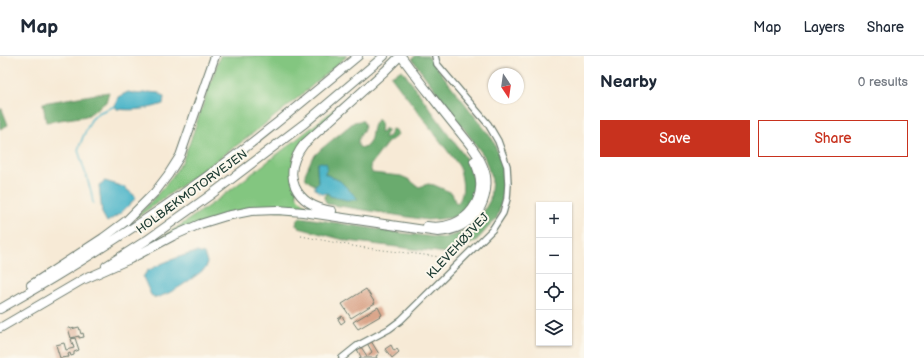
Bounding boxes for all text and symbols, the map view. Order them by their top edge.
text: Map [20,16,58,39]
text: Map [753,19,781,36]
text: Layers [803,19,845,36]
text: Share [867,19,904,36]
north arrow [488,68,524,104]
text: Nearby [600,72,657,92]
text: 0 results [858,74,908,90]
button: Save [600,120,750,157]
button: Share [758,120,908,157]
street label: HOLBÆKMOTORVEJEN [133,147,251,237]
map controls [536,202,572,346]
button: + [536,202,572,238]
street label: KLEVEHØJVEJ [424,210,493,282]
button: − [536,238,572,274]
button: locate [536,274,572,310]
button: layers [536,310,572,346]

